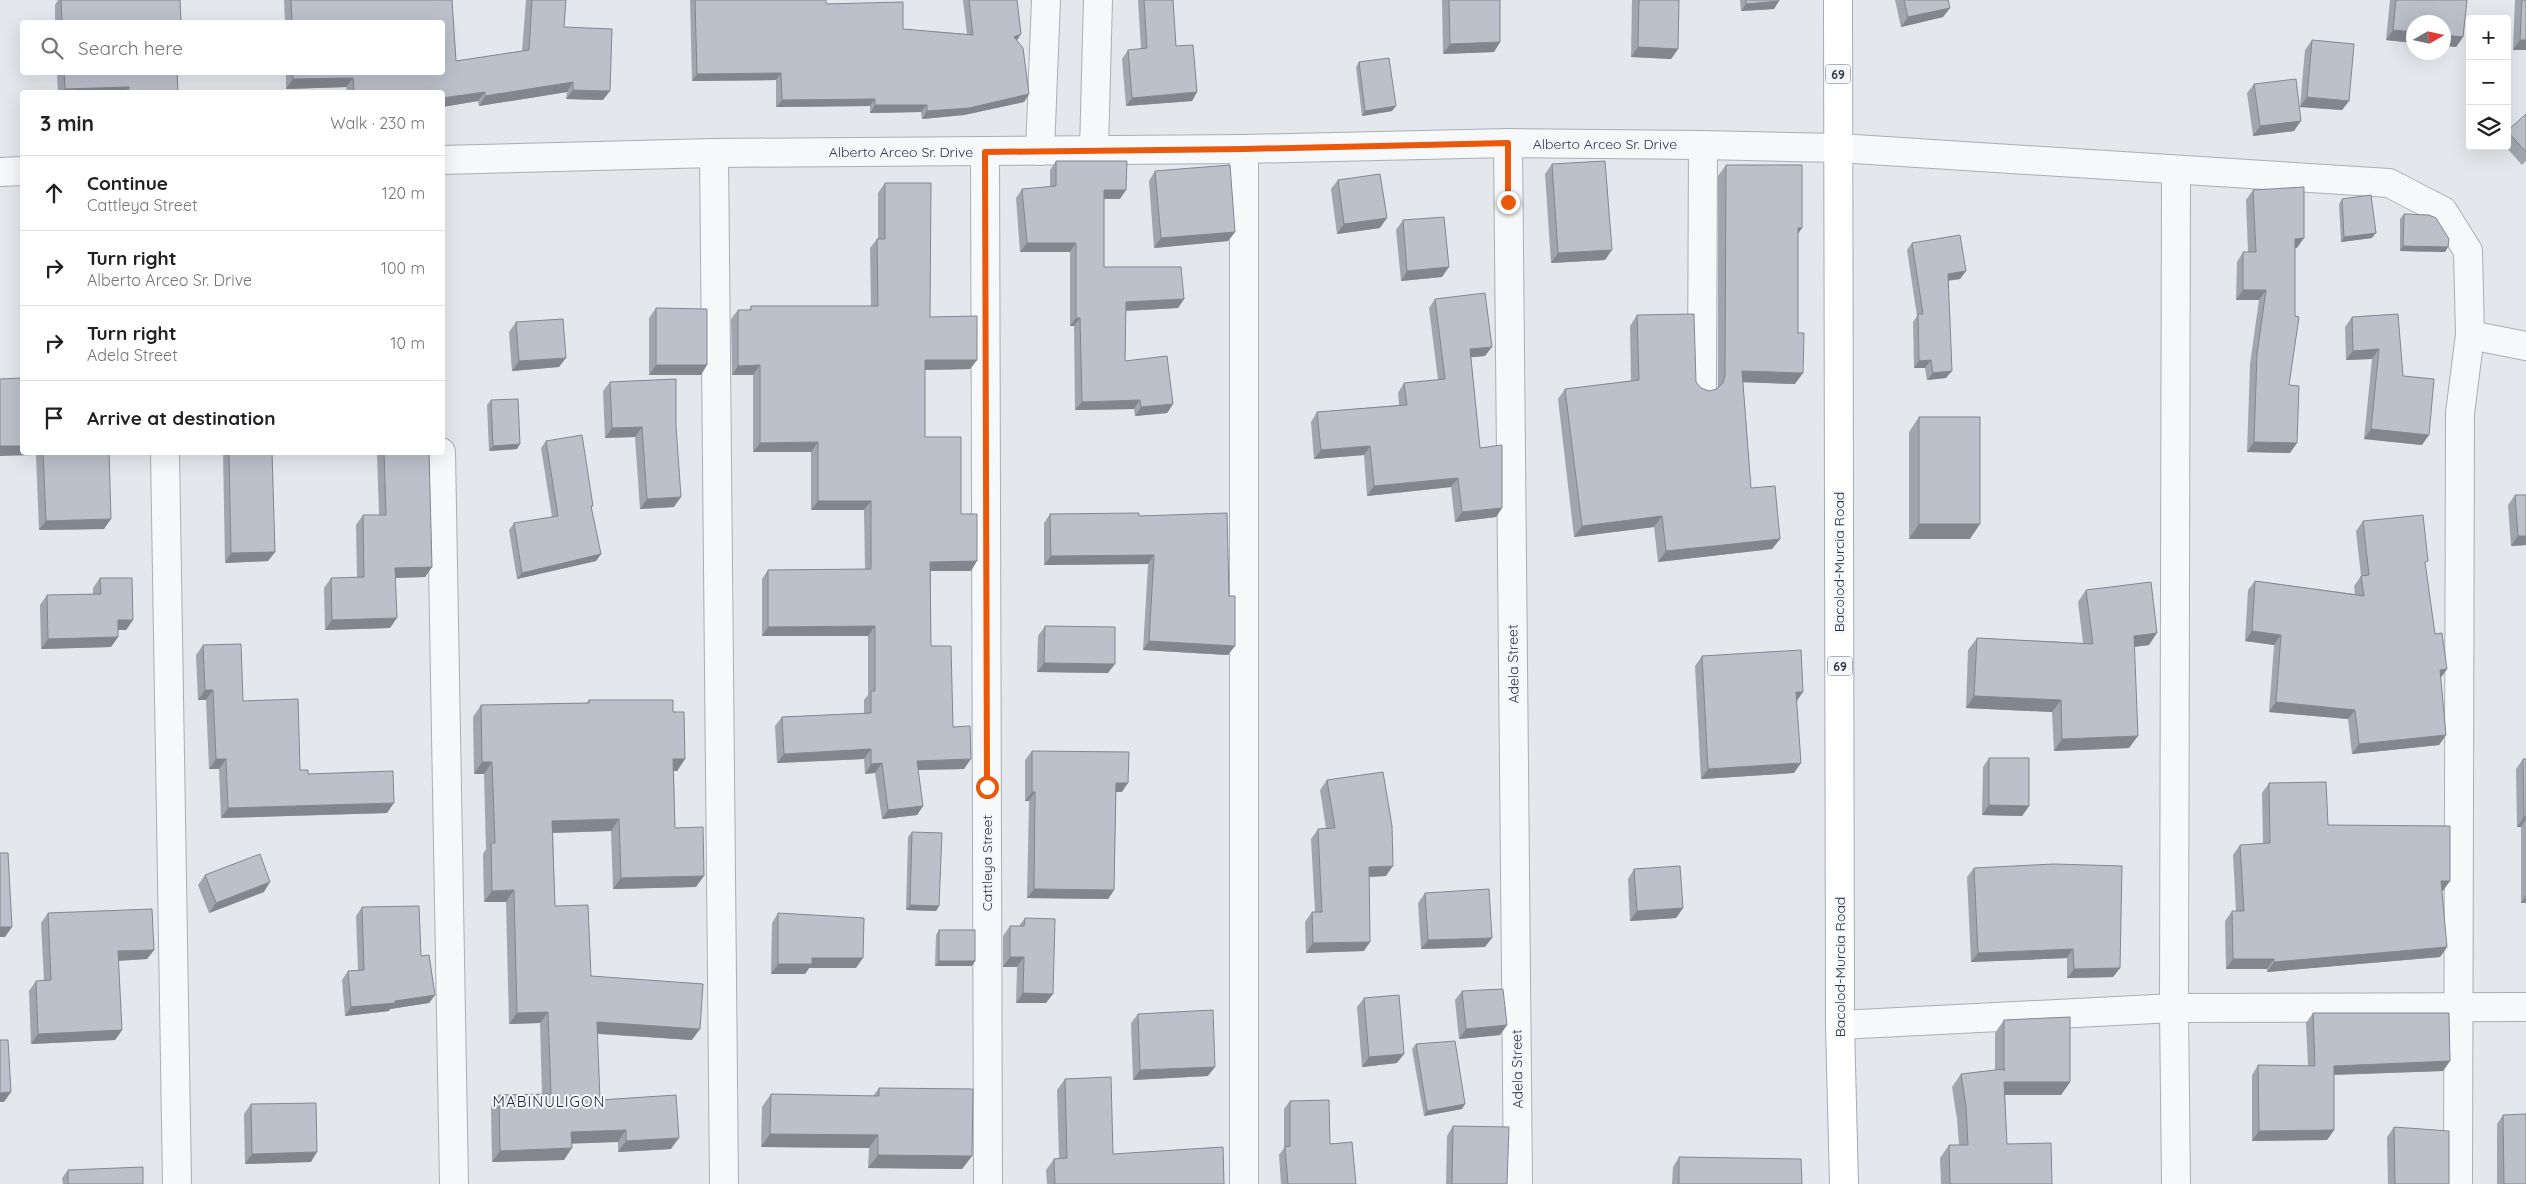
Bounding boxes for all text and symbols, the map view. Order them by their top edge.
north arrow [2406,15,2451,60]
map controls [2466,15,2511,150]
button: + [2466,15,2511,60]
search box [20,20,445,75]
icon: search [38,34,66,62]
text: Search here [78,36,183,60]
button: − [2466,60,2511,105]
road number: 69 [1826,64,1850,84]
button: layers [2466,105,2511,150]
text: 3 min [40,110,94,136]
text: Walk · 230 m [330,113,425,133]
street label: Alberto Arceo Sr. Drive [1533,135,1677,153]
street label: Alberto Arceo Sr. Drive [829,143,973,161]
text: Continue [87,171,168,195]
icon: ahead [40,179,68,207]
text: 120 m [382,183,425,203]
route end [1497,191,1520,214]
text: Cattleya Street [87,195,197,215]
text: Turn right [87,246,176,270]
icon: right [40,254,68,282]
text: 100 m [381,258,425,278]
text: Alberto Arceo Sr. Drive [87,270,252,290]
text: Turn right [87,321,176,345]
icon: right [40,329,68,357]
text: 10 m [391,333,425,353]
text: Adela Street [87,345,178,365]
icon: arrive [40,404,68,432]
text: Arrive at destination [87,406,276,430]
street label: Bacolod-Murcia Road [1830,492,1848,632]
street label: Adela Street [1503,624,1523,704]
road number: 69 [1828,656,1852,676]
route start [976,776,999,799]
street label: Cattleya Street [978,814,996,911]
street label: Bacolod-Murcia Road [1831,897,1849,1037]
street label: Adela Street [1507,1029,1527,1109]
district label: MABINULIGON [493,1092,605,1111]

